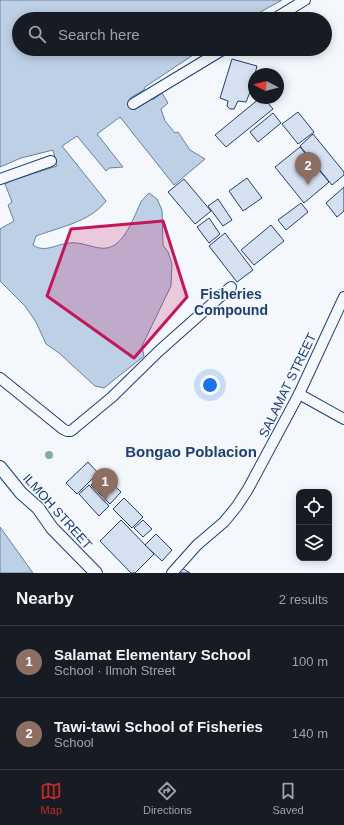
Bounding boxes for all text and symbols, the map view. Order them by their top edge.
search box [12,12,332,56]
icon: search [26,23,48,45]
text: Search here [58,26,140,43]
north arrow [248,68,284,104]
pin: 2 [295,152,321,185]
district label: Fisheries Compound [194,286,268,318]
street label: SALAMAT STREET [256,330,319,440]
your location [200,375,220,395]
district label: Bongao Poblacion [125,443,257,460]
pin: 1 [92,468,118,501]
street label: ILMOH STREET [20,471,95,552]
map controls [296,489,332,561]
button: locate [296,489,332,525]
button: layers [296,525,332,561]
text: Nearby [16,589,74,608]
text: 2 results [279,592,328,607]
text: Salamat Elementary School [54,646,251,663]
text: 1 [25,654,33,669]
text: 100 m [292,654,328,669]
text: School · Ilmoh Street [54,663,175,678]
text: Tawi-tawi School of Fisheries [54,718,263,735]
text: 2 [25,726,33,741]
text: 140 m [292,726,328,741]
text: School [54,735,94,750]
tab: Map [40,780,62,816]
tab: Directions [143,780,192,816]
tab: Saved [272,780,304,816]

